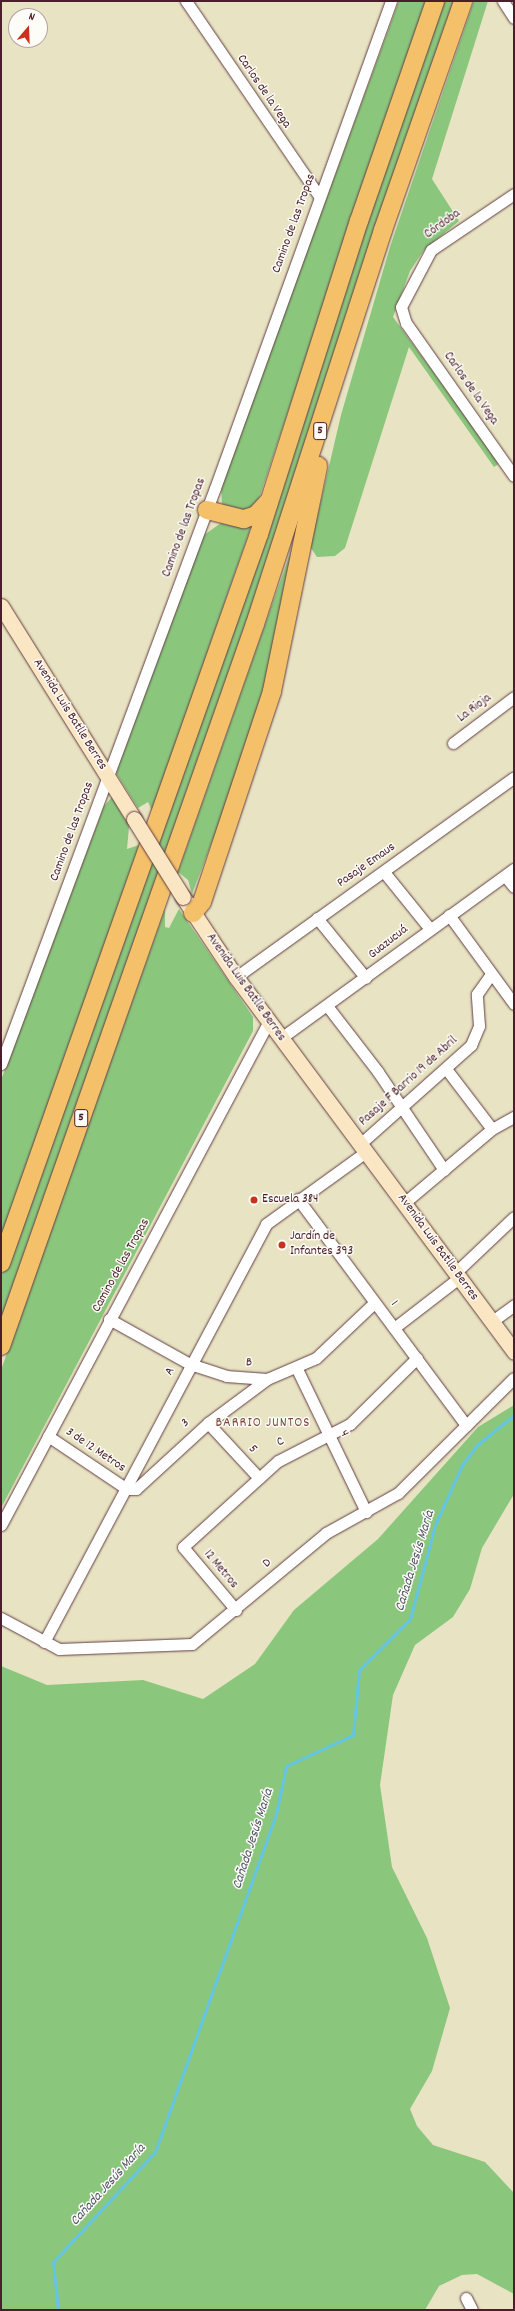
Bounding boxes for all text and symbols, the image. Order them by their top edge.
north arrow [8,8,48,48]
text: N [26,9,37,26]
street label: Carlos de la Vega [233,52,293,132]
street label: Camino de las Tropas [270,172,320,276]
street label: Córdoba [422,207,464,243]
street label: Carlos de la Vega [439,350,501,428]
road number: 5 [313,421,327,441]
street label: Camino de las Tropas [160,476,210,580]
street label: Avenida Luis Batlle Berres [28,657,110,773]
street label: La Rioja [455,691,495,727]
street label: Camino de las Tropas [48,780,98,884]
street label: Pasaje Emaus [335,840,399,892]
street label: Guazucuá [366,923,412,963]
street label: Avenida Luis Batlle Berres [202,931,288,1045]
street label: Pasaje F Barrio 19 de Abril [357,1034,461,1130]
road number: 5 [74,1108,88,1128]
place label: Escuela 384 [262,1192,318,1208]
street label: Avenida Luis Batlle Berres [393,1192,481,1304]
marker: Escuela 384 [249,1195,259,1205]
street label: Camino de las Tropas [90,1217,154,1315]
place label: Jardín de Infantes 393 [290,1230,353,1261]
marker: Jardín de Infantes 393 [277,1240,287,1250]
street label: 1 [386,1298,400,1310]
street label: B [246,1356,252,1372]
street label: A [162,1365,180,1379]
district label: BARRIO JUNTOS [215,1415,311,1431]
street label: 3 [179,1416,193,1432]
street label: 3 de 12 Metros [62,1425,128,1477]
street label: 4 [335,1428,351,1440]
street label: C [275,1435,287,1451]
street label: 5 [244,1442,260,1458]
water label: Cañada Jesús María [392,1509,438,1613]
street label: 12 Metros [199,1547,241,1593]
street label: D [260,1556,276,1572]
water label: Cañada Jesús María [229,1787,277,1891]
water label: Cañada Jesús María [67,2141,149,2229]

